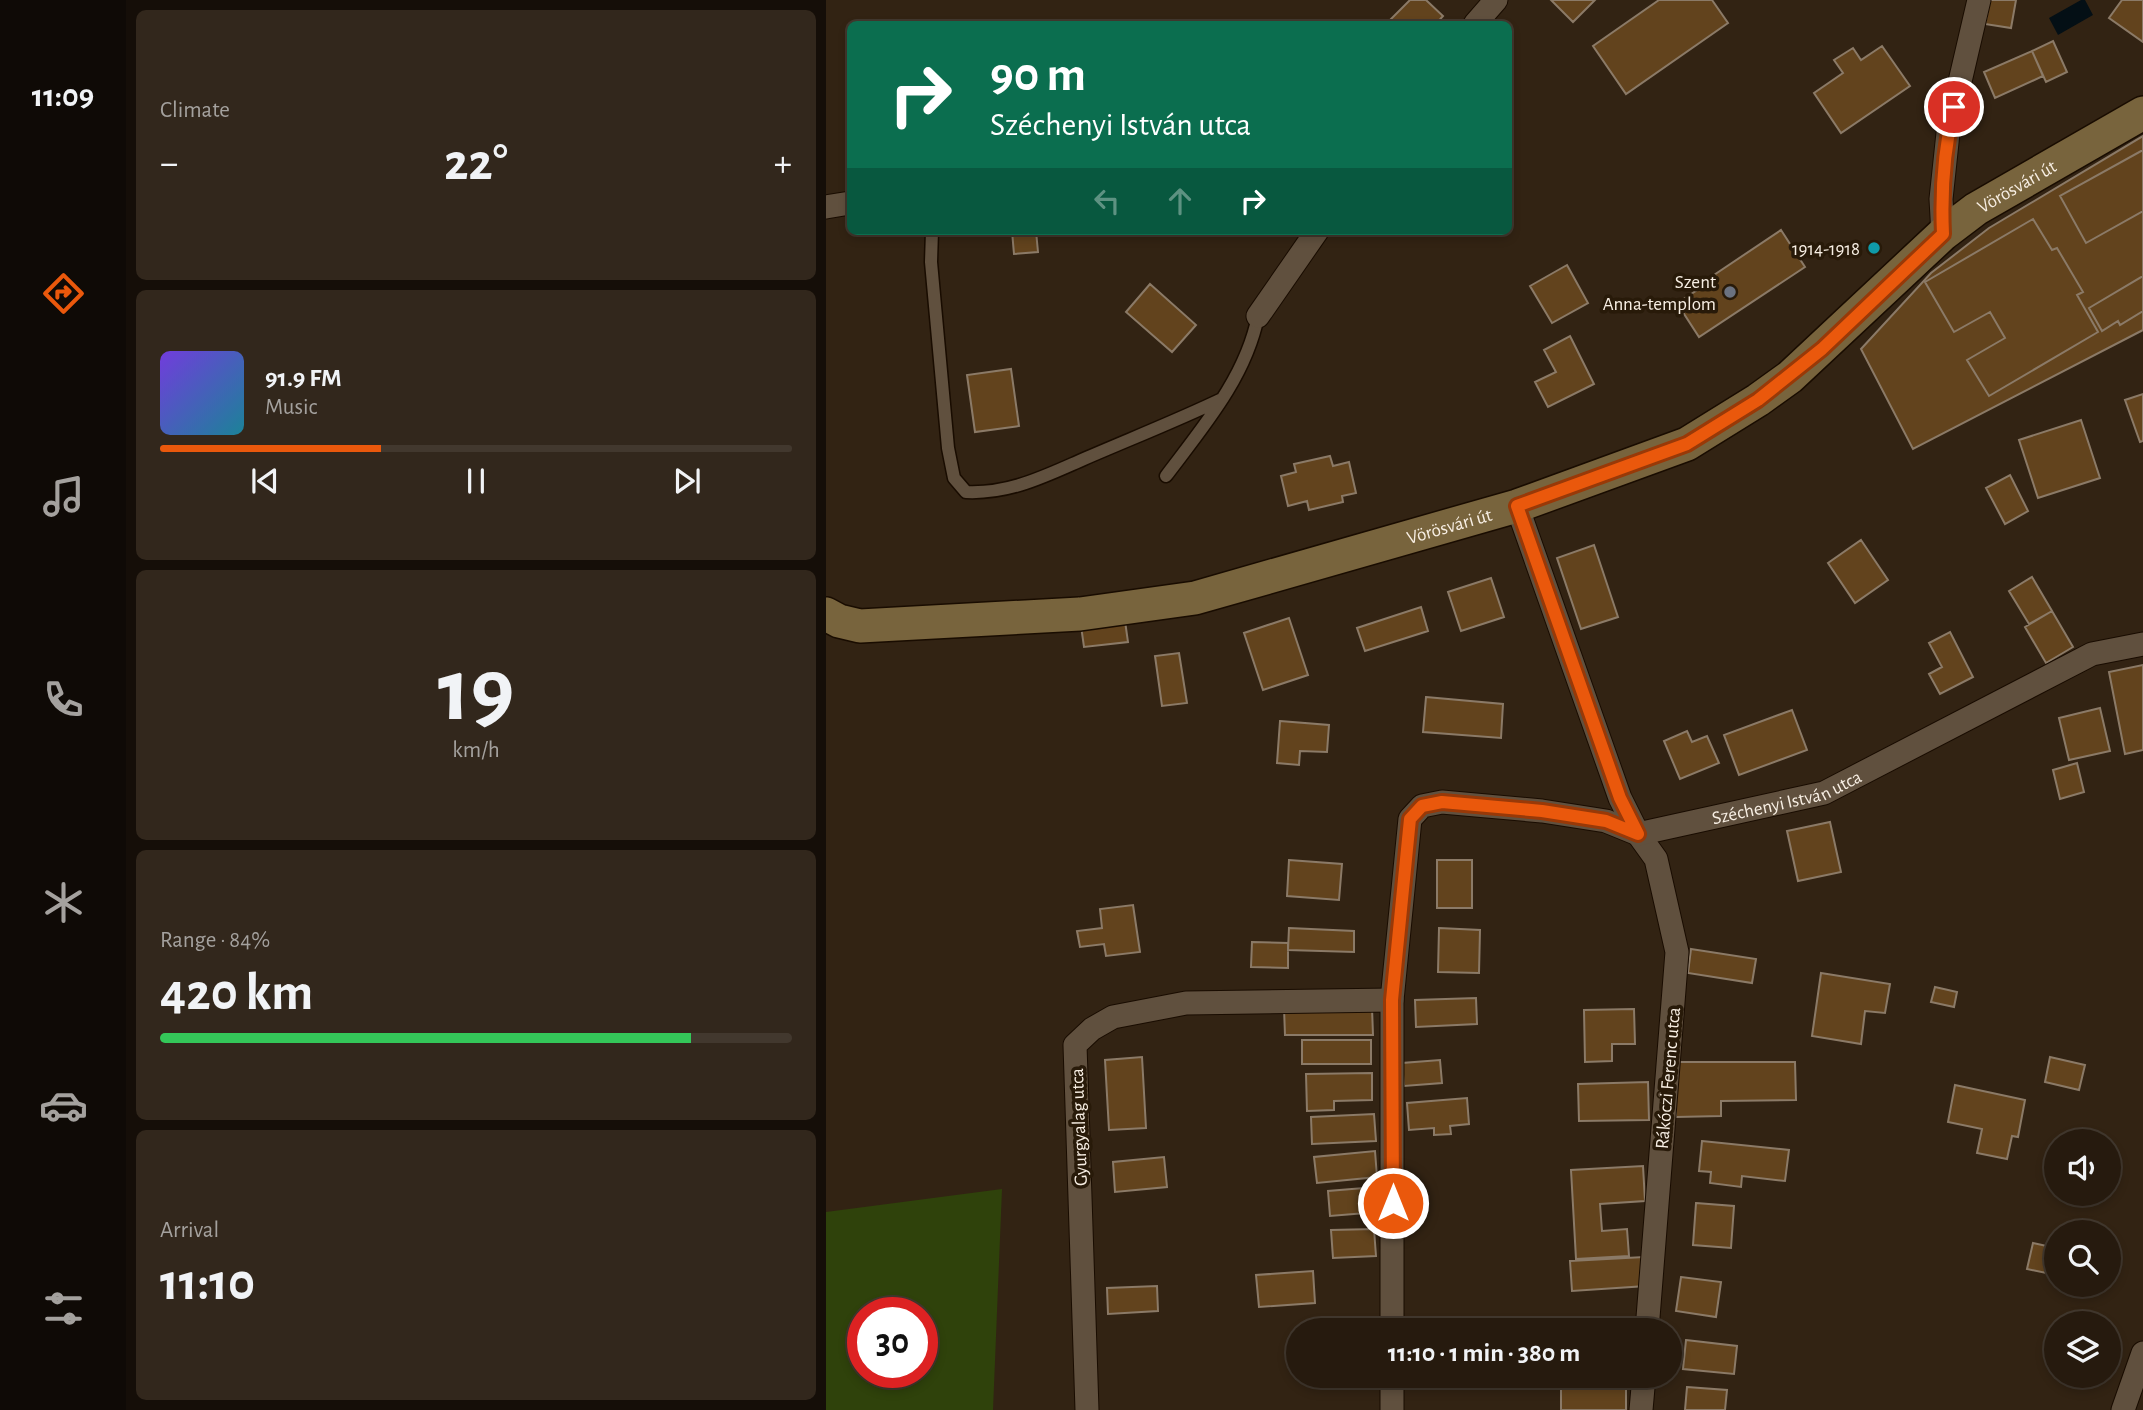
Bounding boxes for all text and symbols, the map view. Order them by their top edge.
icon: right [875,49,966,140]
text: 90 m [990,51,1086,100]
pin [1924,77,1984,137]
text: 11:09 [32,80,94,112]
icon: arrive [1935,88,1973,126]
text: Climate [160,99,230,122]
text: Széchenyi István utca [990,109,1251,141]
text: 22° [444,137,508,189]
text: − [160,145,178,183]
text: + [774,145,792,183]
street label: Vörösvári út [1974,157,2060,217]
icon: left [1088,182,1126,220]
icon: ahead [1161,182,1199,220]
icon: right [1234,182,1272,220]
place label: 1914-1918 [1792,240,1860,259]
marker: 1914-1918 [1866,240,1882,256]
icon: directions [39,269,88,318]
place label: Szent Anna-templom [1603,273,1716,314]
marker: Szent Anna-templom [1722,284,1738,300]
text: 91.9 FM [265,365,342,391]
text: Music [265,396,317,419]
icon: previous [246,462,284,500]
icon: pause [457,462,495,500]
icon: next [668,462,706,500]
icon: music [39,472,88,521]
street label: Vörösvári út [1405,506,1494,548]
text: 19 [438,646,514,737]
icon: phone [39,675,88,724]
text: km/h [452,739,500,762]
street label: Széchenyi István utca [1710,767,1865,828]
icon: climate [39,878,88,927]
text: Range · 84% [160,929,270,952]
text: 420 km [160,967,313,1019]
street label: Rákóczi Ferenc utca [1653,1006,1684,1150]
street label: Gyurgyalag utca [1068,1068,1091,1186]
icon: car [39,1081,88,1130]
map controls [2044,1129,2121,1388]
button: sound [2044,1129,2121,1206]
position arrow [1356,1166,1430,1240]
text: Arrival [160,1219,219,1242]
button: search [2044,1220,2121,1297]
text: 11:10 [160,1257,255,1309]
icon: filters [39,1284,88,1333]
speed limit sign: 30 [847,1297,938,1388]
button: layers [2044,1311,2121,1388]
text: 11:10 · 1 min · 380 m [1388,1340,1580,1366]

